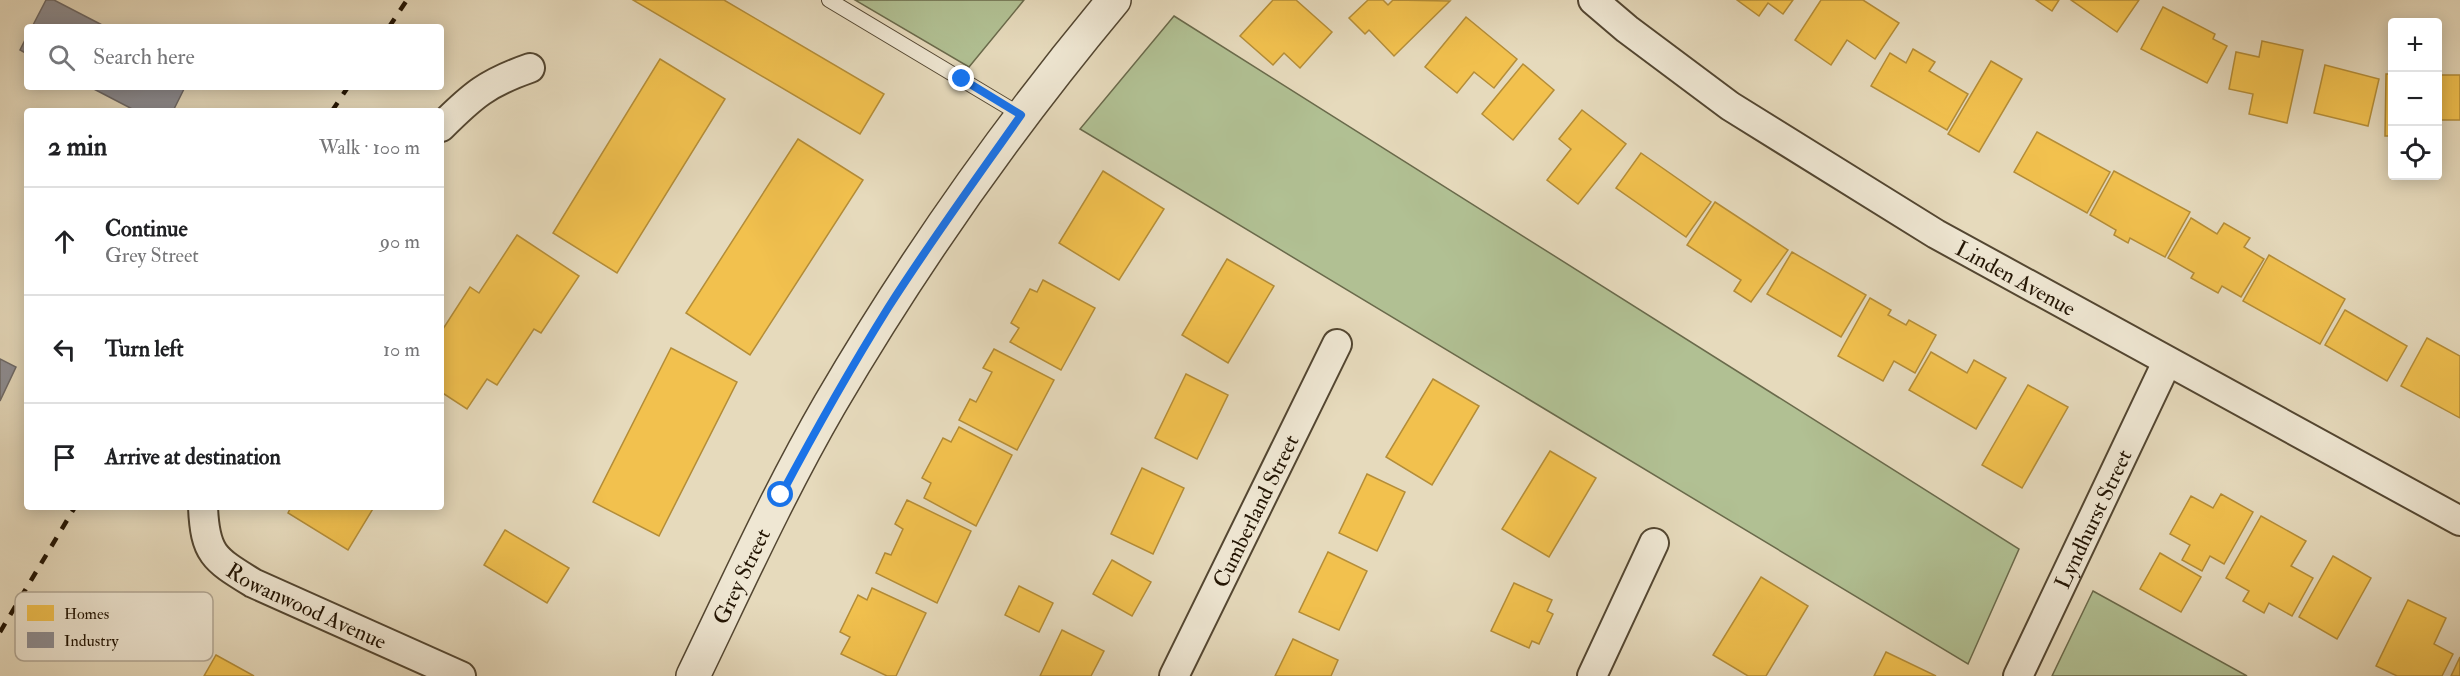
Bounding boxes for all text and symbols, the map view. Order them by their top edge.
map controls [2388,18,2442,180]
button: + [2388,18,2442,72]
search box [24,24,444,90]
icon: search [45,41,78,74]
text: Search here [93,43,195,71]
route end [948,65,974,91]
button: − [2388,72,2442,126]
button: locate [2388,126,2442,180]
text: 2 min [48,131,107,163]
text: Walk · 100 m [319,135,420,160]
text: Continue [105,215,188,243]
icon: ahead [48,225,81,258]
text: 90 m [380,229,420,254]
street label: Linden Avenue [1951,234,2080,323]
text: Grey Street [105,243,199,268]
icon: left [48,333,81,366]
text: Turn left [105,335,184,363]
text: 10 m [383,337,420,362]
street label: Cumberland Street [1207,430,1305,592]
icon: arrive [48,441,81,474]
text: Arrive at destination [105,443,281,471]
street label: Lyndhurst Street [2048,445,2139,593]
route start [767,481,793,507]
street label: Grey Street [707,524,777,629]
street label: Rowanwood Avenue [221,557,391,656]
legend [15,592,213,661]
text: Homes [64,604,109,624]
text: Industry [64,631,119,651]

